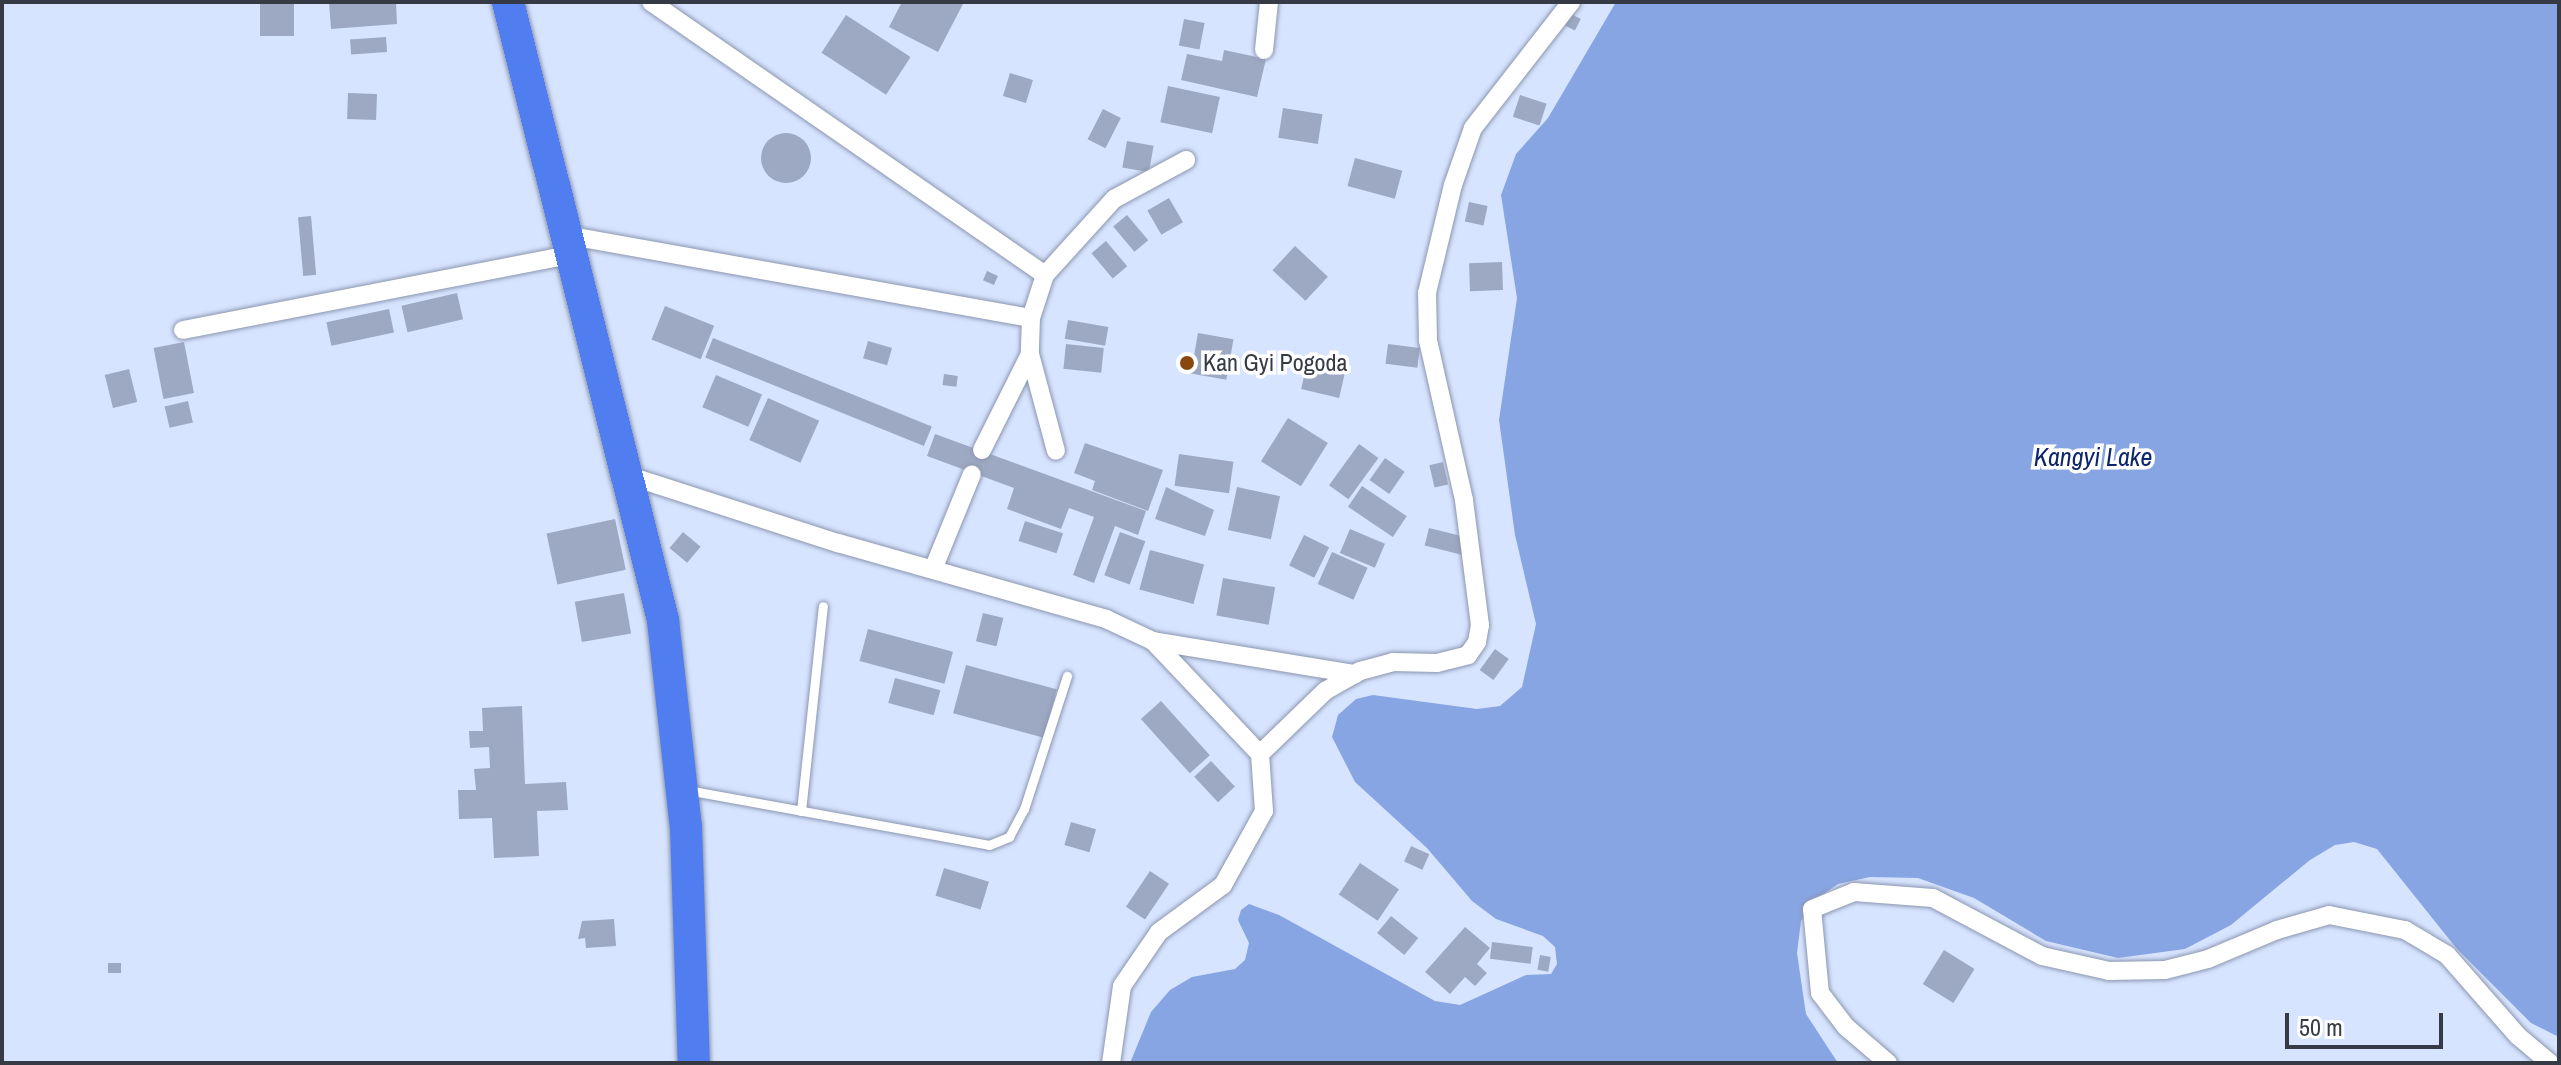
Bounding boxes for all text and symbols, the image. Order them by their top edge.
place label: Kan Gyi Pogoda [1203,349,1347,377]
marker: Kan Gyi Pogoda [1178,354,1196,372]
water label: Kangyi Lake [2034,441,2152,473]
scale bar [2289,997,2447,1047]
text: 50 m [2299,1011,2343,1043]

